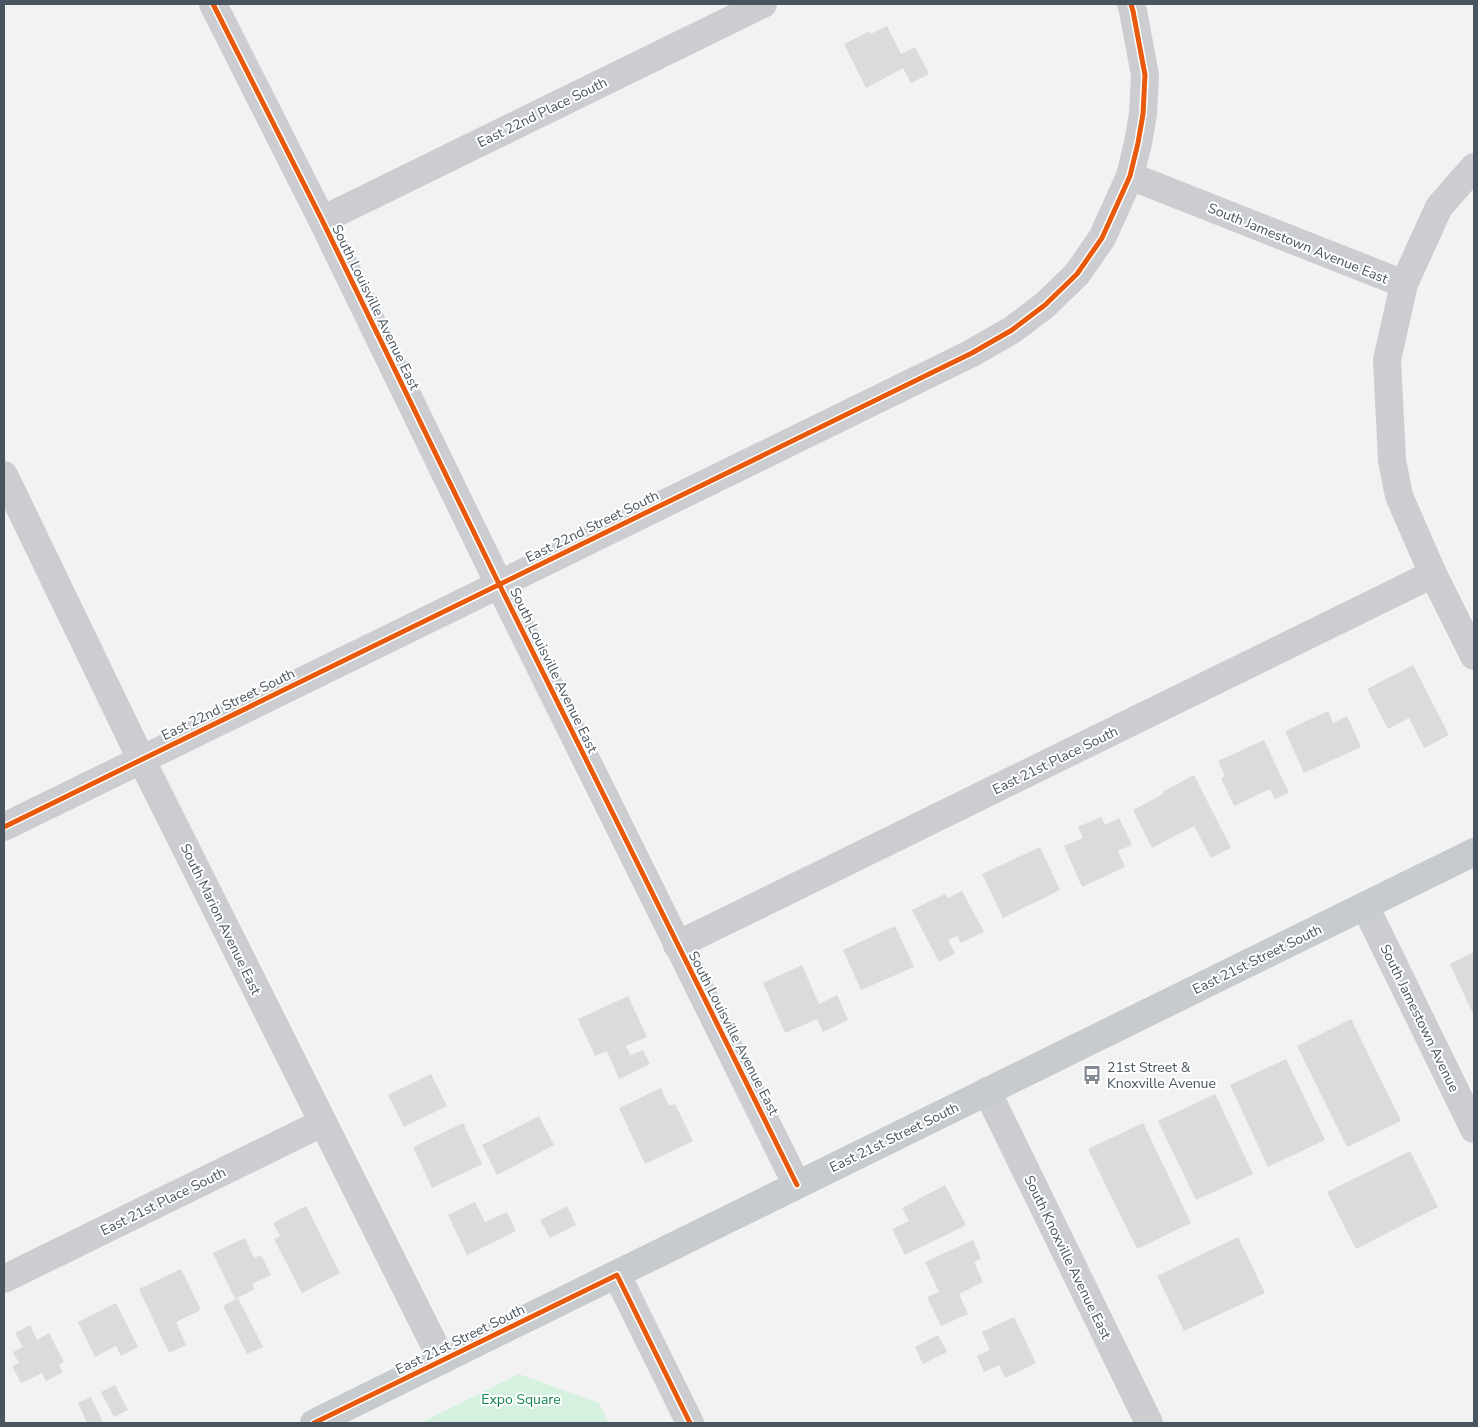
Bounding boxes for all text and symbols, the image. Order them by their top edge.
street label: East 22nd Place South [474,73,610,152]
street label: South Jamestown Avenue East [1205,199,1391,288]
street label: South Louisville Avenue East [327,221,424,393]
street label: East 22nd Street South [522,486,662,567]
street label: South Louisville Avenue East [505,584,602,756]
street label: East 22nd Street South [158,664,298,745]
street label: East 21st Place South [989,722,1121,799]
street label: South Marion Avenue East [176,840,266,998]
street label: East 21st Street South [1189,920,1325,999]
street label: South Jamestown Avenue [1375,941,1464,1095]
street label: South Louisville Avenue East [684,948,783,1119]
place label: 21st Street & Knoxville Avenue [1107,1058,1216,1093]
bus stop icon: 21st Street & Knoxville Avenue [1081,1064,1103,1086]
street label: East 21st Street South [826,1098,962,1177]
street label: East 21st Place South [97,1163,229,1240]
street label: South Knoxville Avenue East [1020,1172,1116,1342]
street label: East 21st Street South [392,1300,528,1379]
park label: Expo Square [481,1390,561,1409]

